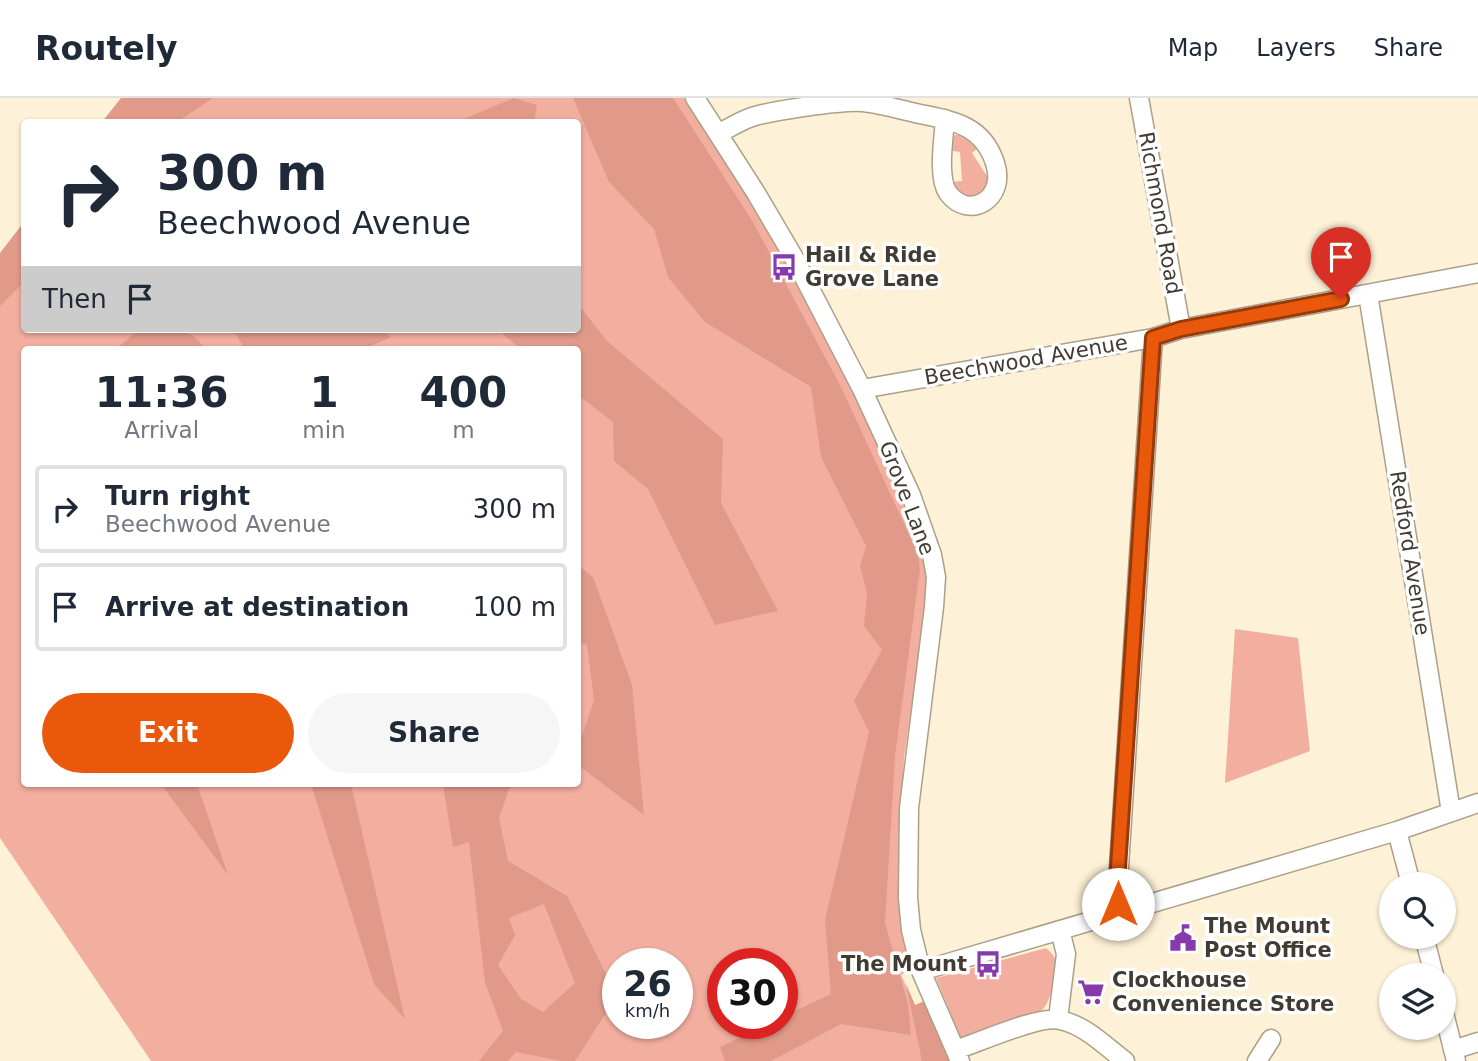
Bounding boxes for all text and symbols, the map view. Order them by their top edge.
text: Routely [35,29,178,68]
text: Map [1168,34,1218,62]
text: Layers [1256,34,1336,62]
text: Share [1374,34,1443,62]
street label: Richmond Road [1134,130,1186,296]
text: 300 m [157,145,327,202]
icon: right [42,147,133,238]
text: Beechwood Avenue [157,204,471,242]
pin [1311,227,1371,299]
icon: arrive [1322,238,1360,276]
place label: Hail & Ride Grove Lane [805,243,939,291]
bus stop icon: Hail & Ride Grove Lane [769,252,799,282]
icon: arrive [121,280,159,318]
text: Then [42,284,107,314]
street label: Beechwood Avenue [922,330,1130,390]
text: 11:36 [95,368,229,417]
text: 1 [309,368,339,417]
text: 400 [420,368,507,417]
text: Arrival [124,417,199,443]
text: min [302,417,346,443]
text: m [452,417,475,443]
street label: Grove Lane [874,438,940,558]
street label: Redford Avenue [1385,469,1435,637]
text: Turn right [105,481,250,511]
icon: right [46,490,84,528]
text: 300 m [473,494,556,524]
text: Beechwood Avenue [105,511,331,537]
icon: arrive [46,588,84,626]
text: Arrive at destination [105,592,409,622]
text: 100 m [473,592,556,622]
button: Exit [42,693,294,773]
button: Share [308,693,560,773]
position arrow [1081,867,1155,941]
map controls [1379,872,1456,1040]
button: search [1379,872,1456,949]
place label: The Mount Post Office [1204,914,1332,962]
public building icon: The Mount Post Office [1168,923,1198,953]
speed limit sign: 30 [707,948,798,1039]
bus stop icon: The Mount [973,949,1003,979]
place label: The Mount [841,952,967,976]
button: layers [1379,963,1456,1040]
text: 26 [623,964,672,1004]
place label: Clockhouse Convenience Store [1112,968,1334,1016]
supermarket icon: Clockhouse Convenience Store [1076,977,1106,1007]
text: km/h [625,1000,670,1021]

